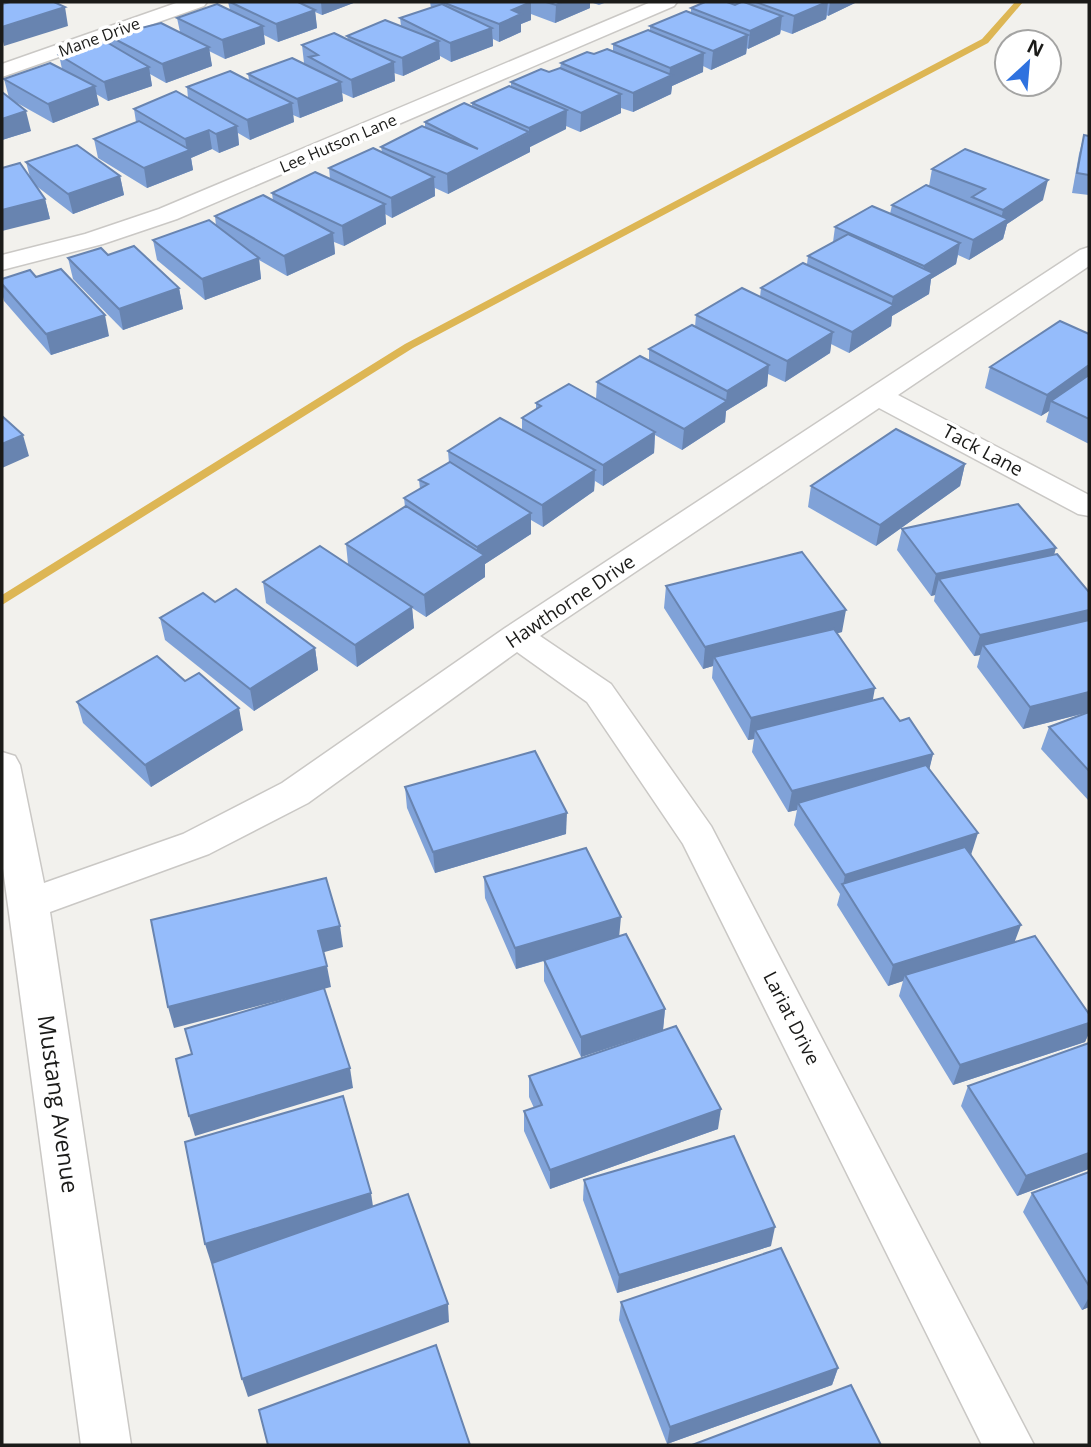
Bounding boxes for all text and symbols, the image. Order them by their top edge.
street label: Mane Drive [55,12,143,62]
north arrow [993,28,1063,98]
text: N [1023,33,1048,63]
street label: Lee Hutson Lane [276,108,400,178]
street label: Tack Lane [938,418,1028,482]
street label: Hawthorne Drive [500,548,640,654]
street label: Lariat Drive [757,967,827,1069]
street label: Mustang Avenue [31,1013,87,1195]

